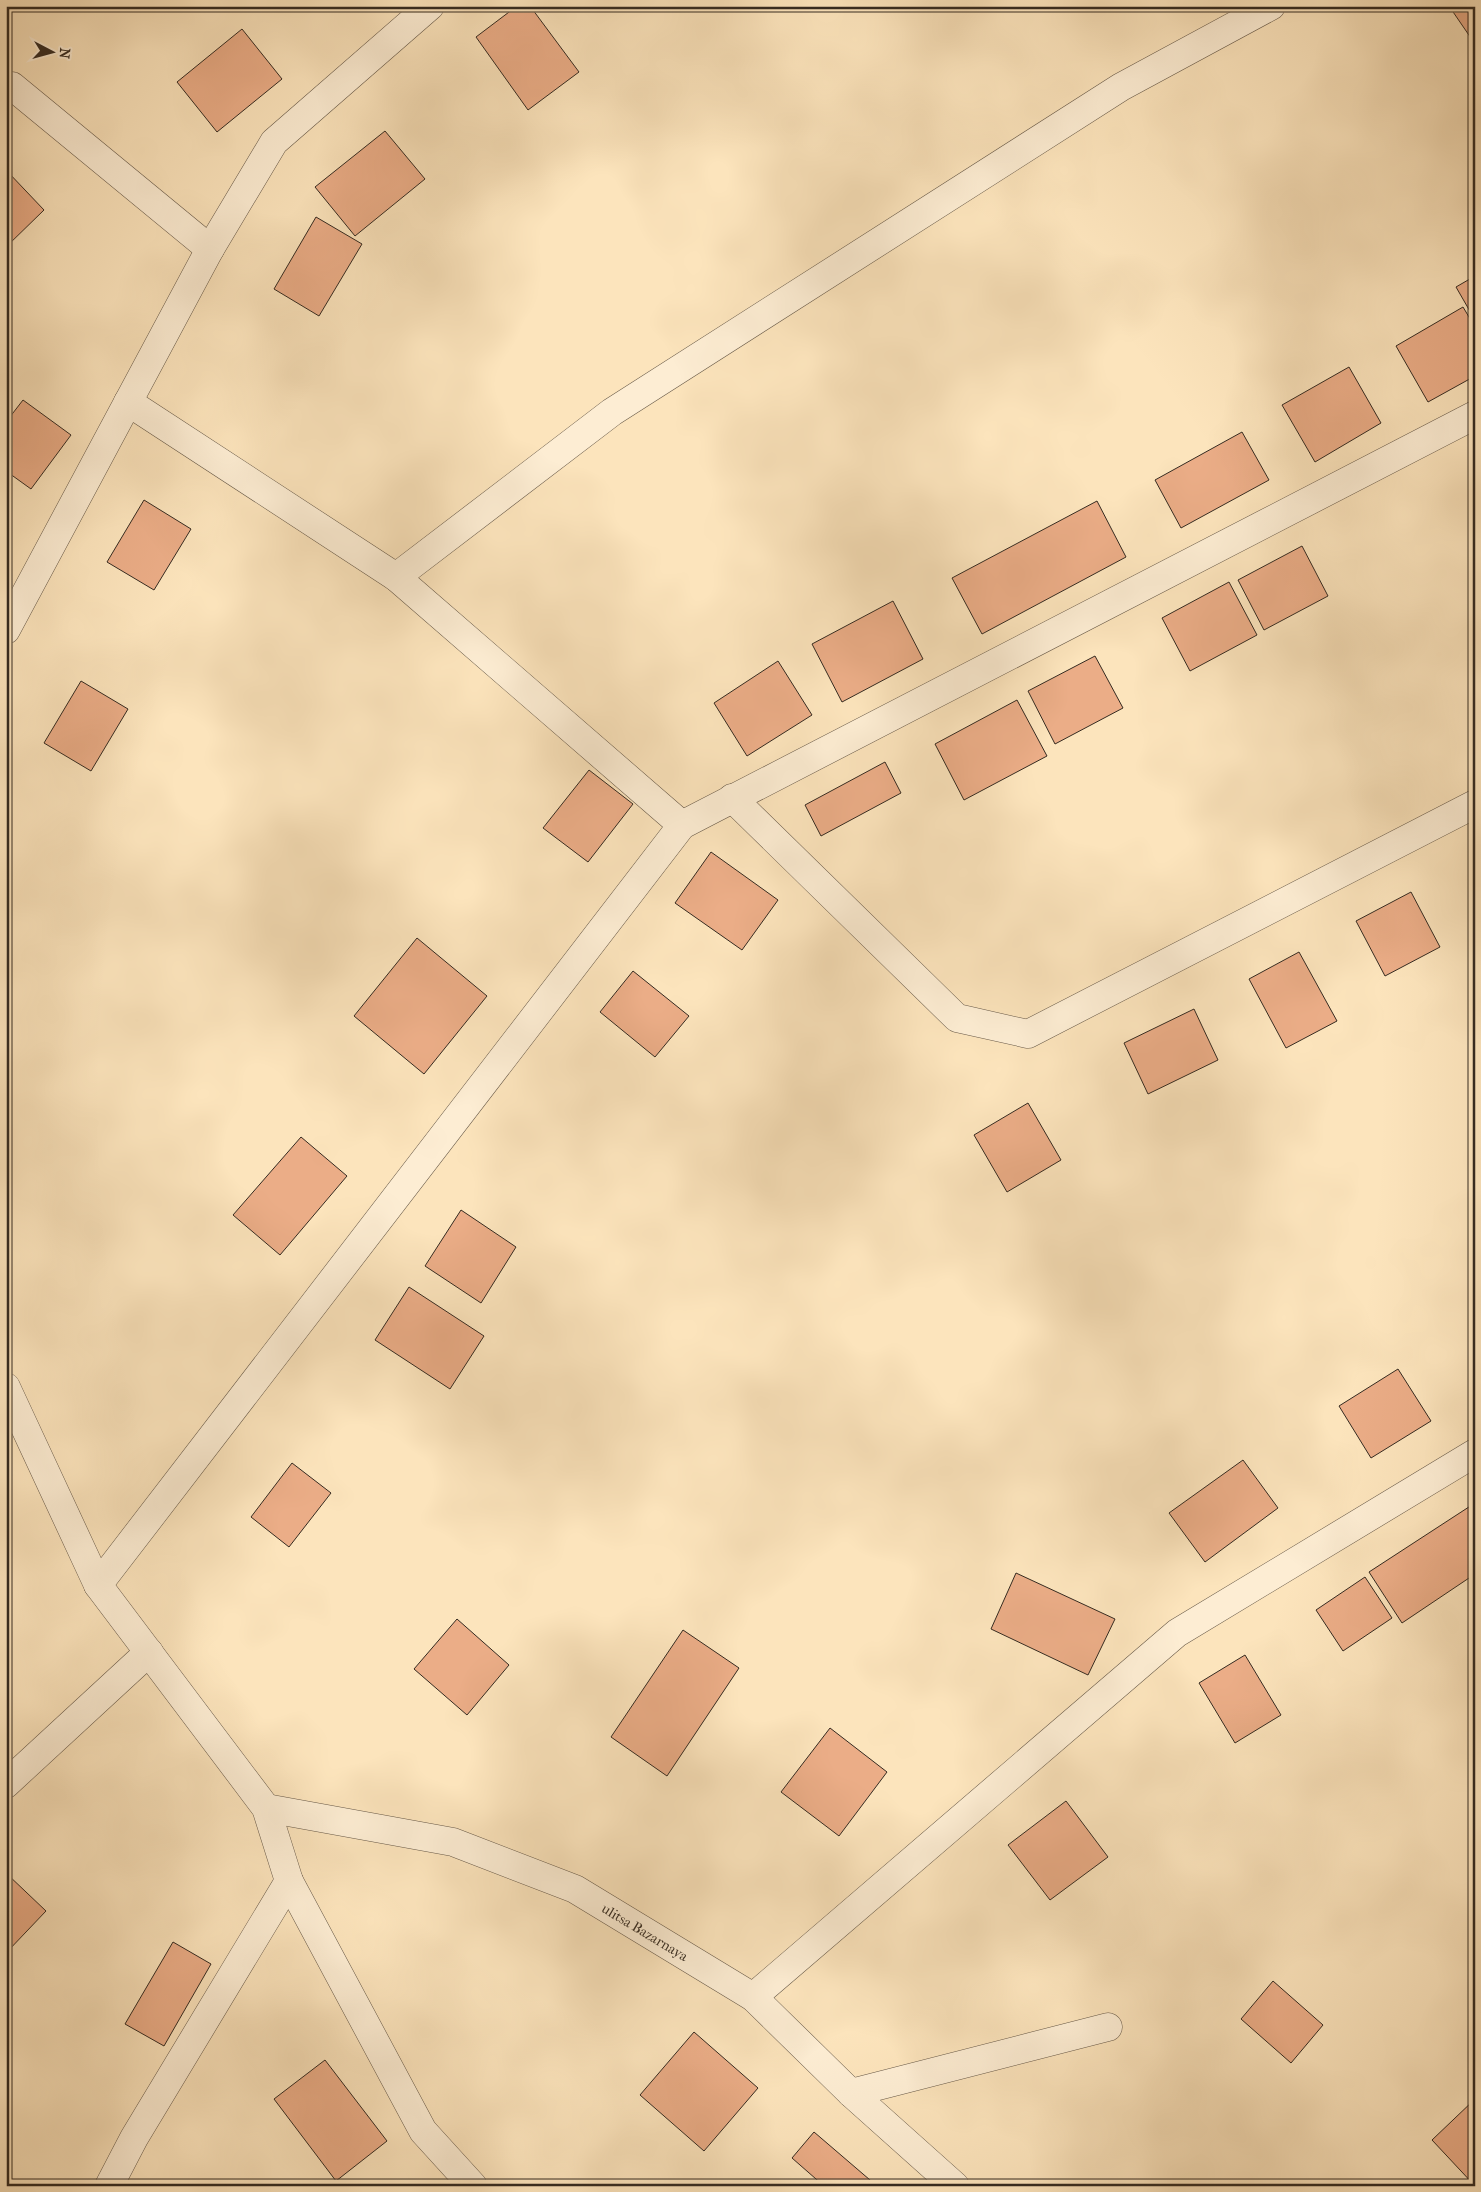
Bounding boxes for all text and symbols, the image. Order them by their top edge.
north arrow [28,28,78,78]
text: N [55,47,73,60]
street label: ulitsa Bazarnaya [598,1899,691,1965]

